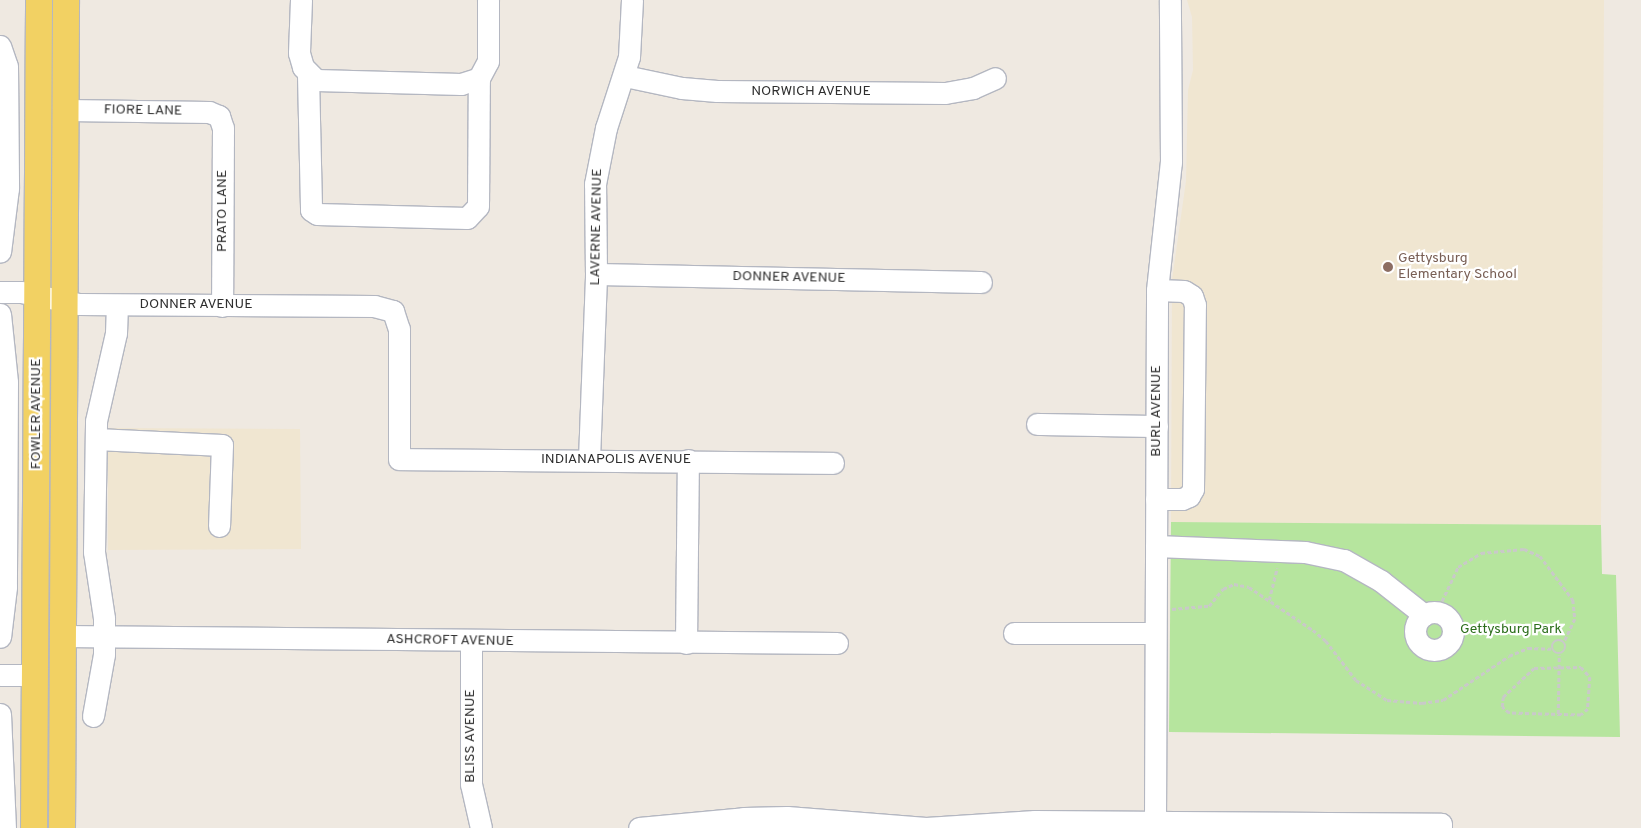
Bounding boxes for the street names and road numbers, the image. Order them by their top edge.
street label: NORWICH AVENUE [751,84,871,100]
street label: FIORE LANE [104,102,182,120]
street label: LAVERNE AVENUE [588,168,606,286]
street label: PRATO LANE [215,170,231,252]
street label: DONNER AVENUE [732,269,846,287]
street label: DONNER AVENUE [139,297,253,313]
street label: FOWLER AVENUE [29,358,45,470]
street label: BURL AVENUE [1149,365,1165,457]
street label: INDIANAPOLIS AVENUE [541,452,691,468]
street label: ASHCROFT AVENUE [386,631,514,651]
street label: BLISS AVENUE [463,689,479,783]

